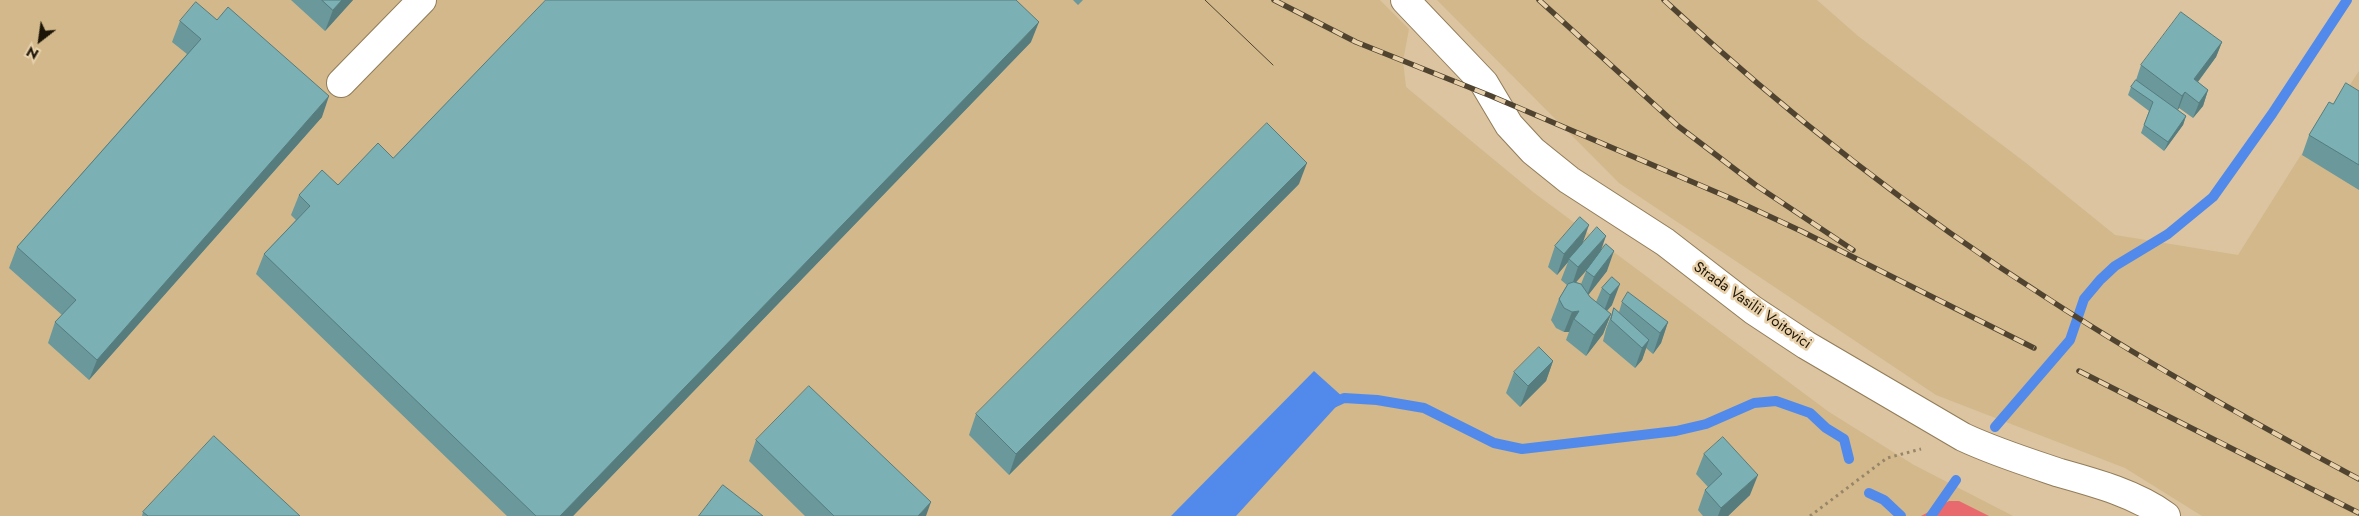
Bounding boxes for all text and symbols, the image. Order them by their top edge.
north arrow [15,15,65,65]
text: N [23,42,42,64]
street label: Strada Vasilii Voitovici [1690,259,1814,353]

